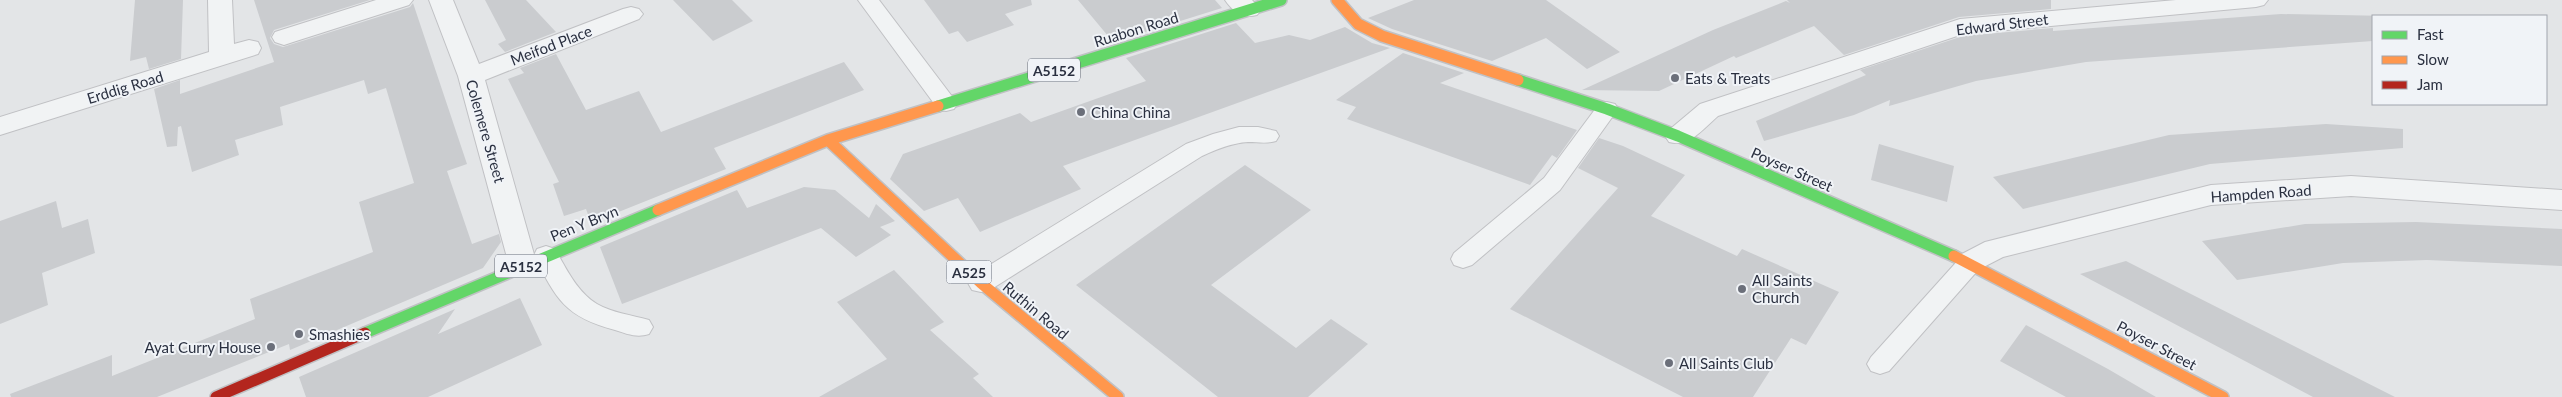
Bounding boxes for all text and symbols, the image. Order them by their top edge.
street label: Ruabon Road [1092,8,1180,50]
street label: Edward Street [1955,9,2050,39]
legend [2372,15,2547,105]
street label: Meifod Place [508,21,594,69]
text: Fast [2417,25,2444,43]
text: Slow [2417,50,2449,68]
road number: A5152 [1028,58,1080,82]
street label: Erddig Road [85,67,165,107]
place label: Eats & Treats [1685,69,1770,87]
marker: Eats & Treats [1669,72,1681,84]
text: Jam [2417,75,2443,93]
street label: Colemere Street [463,77,510,185]
place label: China China [1091,103,1170,121]
marker: China China [1075,106,1087,118]
street label: Poyser Street [1748,143,1836,195]
street label: Hampden Road [2210,180,2312,206]
street label: Pen Y Bryn [547,201,621,245]
road number: A5152 [495,255,547,278]
road number: A525 [946,260,992,284]
place label: All Saints Church [1752,271,1812,306]
street label: Ruthin Road [999,277,1073,343]
marker: All Saints Church [1736,283,1748,295]
street label: Poyser Street [2114,317,2200,374]
place label: Smashies [309,325,370,343]
marker: Smashies [293,328,305,340]
place label: Ayat Curry House [144,338,261,356]
marker: Ayat Curry House [265,341,277,353]
place label: All Saints Club [1679,354,1773,372]
marker: All Saints Club [1663,357,1675,369]

